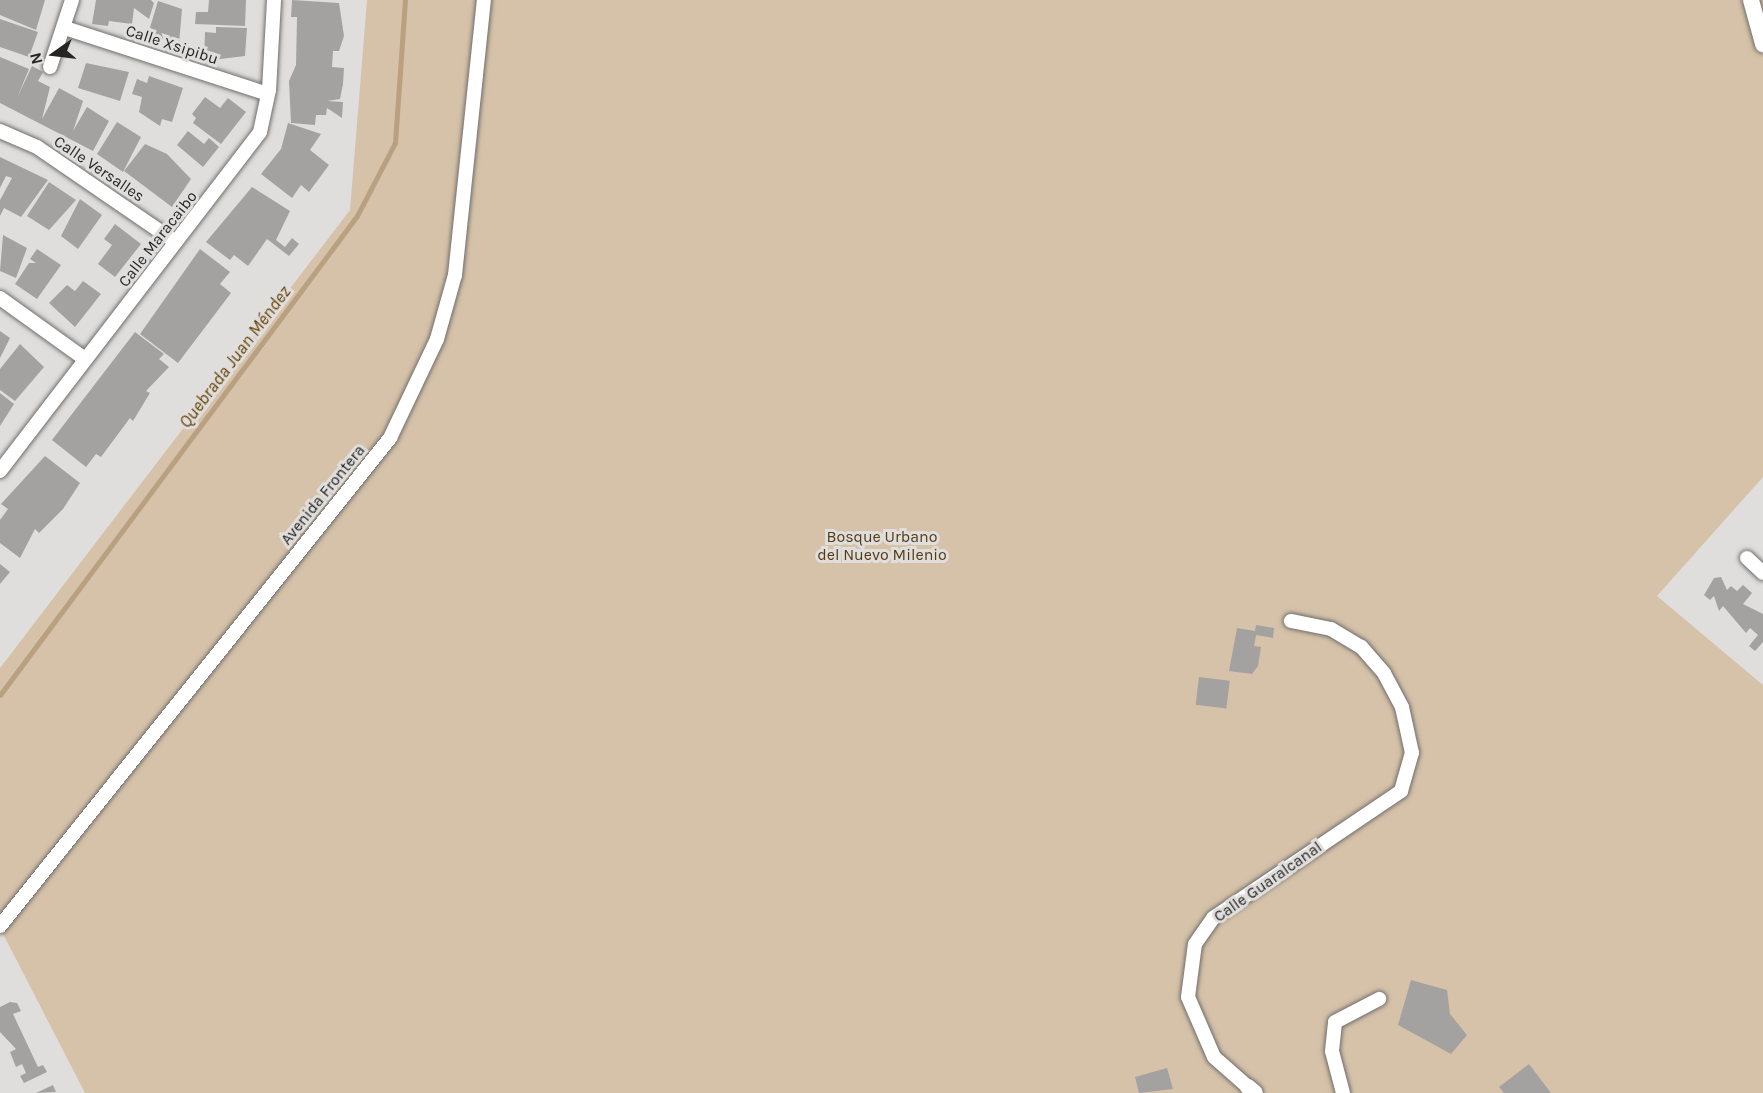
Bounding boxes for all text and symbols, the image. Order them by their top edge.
street label: Calle Xsipibu [123,21,221,69]
north arrow [24,24,84,84]
text: N [25,51,47,66]
street label: Calle Versalles [50,132,148,206]
street label: Calle Maracaibo [115,187,201,291]
water label: Quebrada Juan Méndez [174,282,296,432]
street label: Avenida Frontera [277,441,369,549]
park label: Bosque Urbano del Nuevo Milenio [817,527,947,565]
street label: Calle Guaralcanal [1210,838,1326,926]

